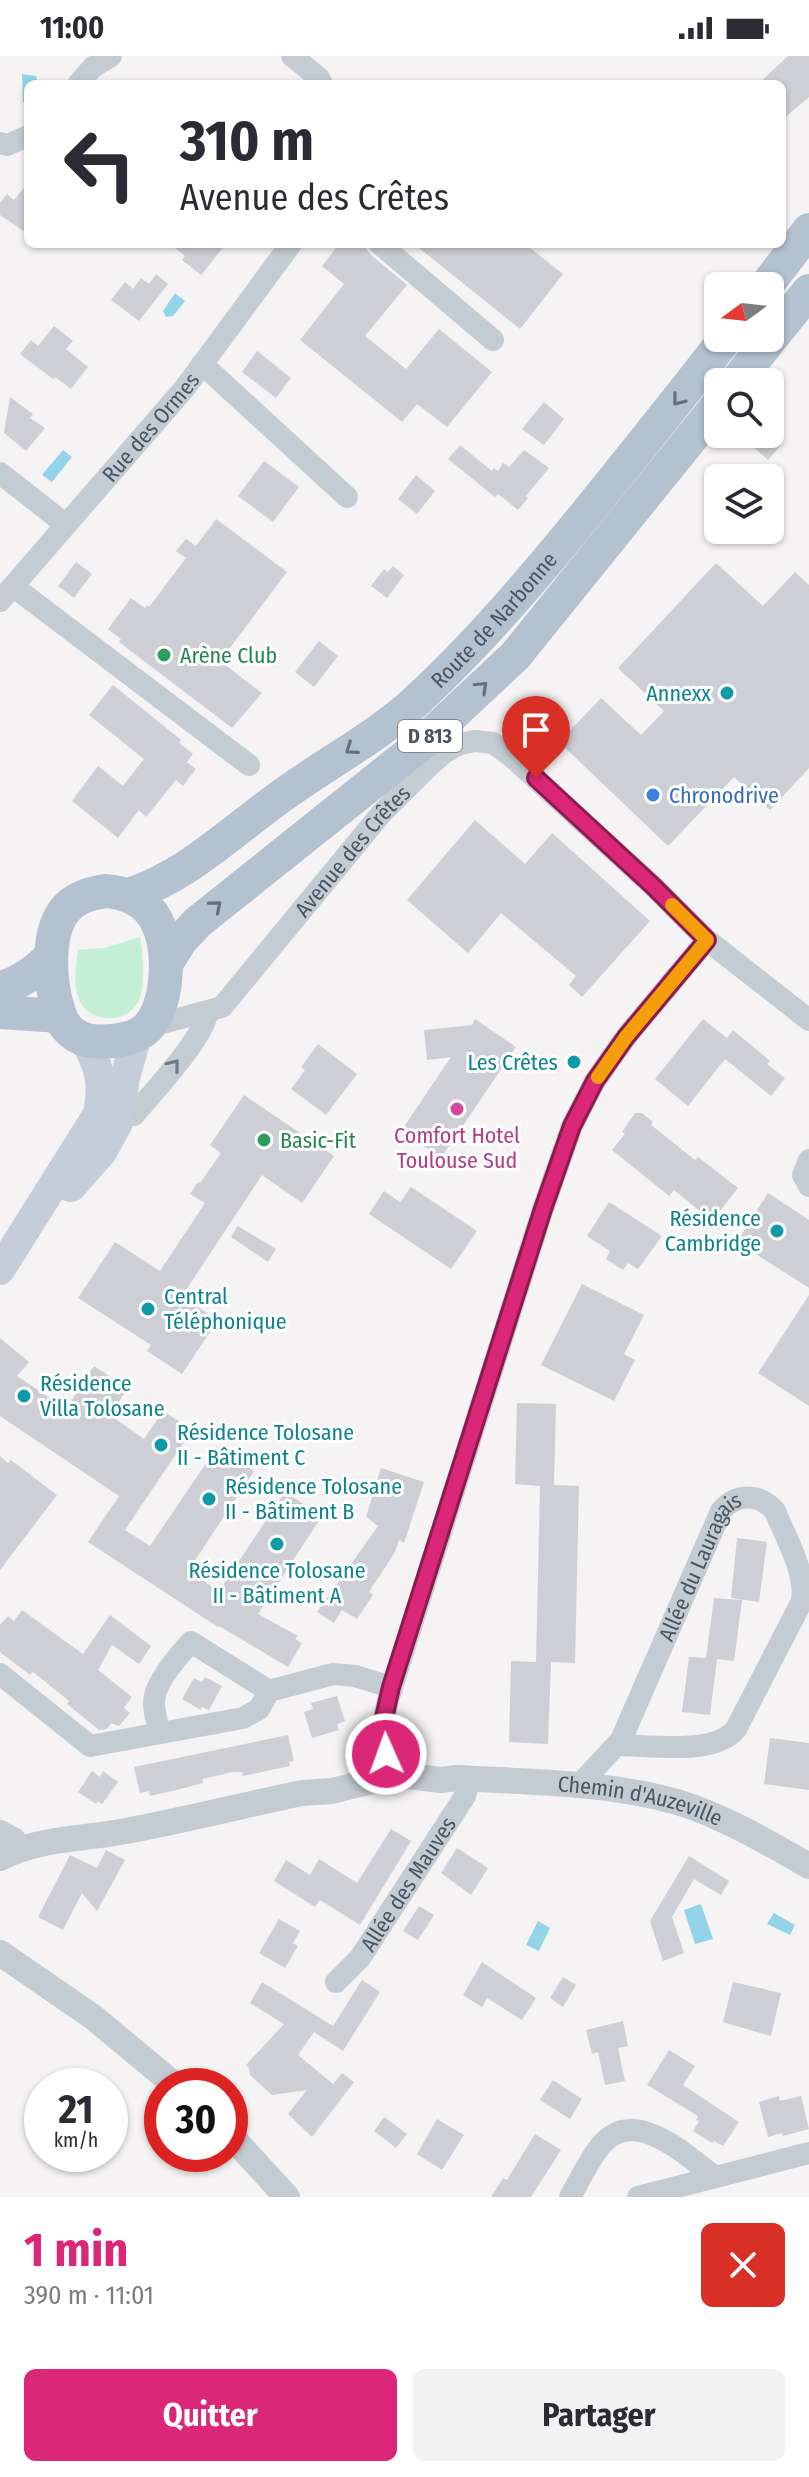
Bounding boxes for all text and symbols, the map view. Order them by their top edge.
text: 11:00 [40,10,104,46]
text: 310 m [180,108,314,175]
icon: left [48,112,152,216]
text: Avenue des Crêtes [180,176,449,220]
north arrow [704,272,784,352]
map controls [704,272,784,544]
street label: Rue des Ormes [96,367,205,487]
button: search [704,368,784,448]
one-way arrow [674,391,688,406]
button: layers [704,464,784,544]
street label: Route de Narbonne [425,546,563,693]
place label: Arène Club [180,642,277,669]
marker: Arène Club [155,646,173,664]
place label: Annexx [646,680,711,707]
one-way arrow [473,682,487,697]
marker: Annexx [718,684,736,702]
pin [502,696,570,778]
icon: arrive [514,708,558,752]
road number: D 813 [398,720,462,752]
one-way arrow [345,739,359,754]
street label: Avenue des Crêtes [289,779,416,922]
place label: Chronodrive [669,782,779,809]
marker: Chronodrive [644,786,662,804]
one-way arrow [207,901,222,916]
place label: Les Crêtes [467,1049,558,1076]
marker: Les Crêtes [565,1053,583,1071]
one-way arrow [165,1059,179,1074]
marker: Comfort Hotel Toulouse Sud [448,1100,466,1118]
place label: Comfort Hotel Toulouse Sud [394,1122,520,1174]
place label: Basic-Fit [280,1127,357,1154]
marker: Basic-Fit [255,1131,273,1149]
place label: Résidence Cambridge [665,1205,761,1257]
marker: Résidence Cambridge [768,1222,786,1240]
place label: Central Téléphonique [164,1283,287,1335]
marker: Central Téléphonique [139,1300,157,1318]
place label: Résidence Villa Tolosane [40,1370,165,1422]
marker: Résidence Villa Tolosane [15,1387,33,1405]
place label: Résidence Tolosane II - Bâtiment C [177,1419,354,1471]
marker: Résidence Tolosane II - Bâtiment C [152,1436,170,1454]
place label: Résidence Tolosane II - Bâtiment B [225,1473,402,1525]
street label: Allée du Lauragais [652,1486,745,1645]
marker: Résidence Tolosane II - Bâtiment B [200,1490,218,1508]
marker: Résidence Tolosane II - Bâtiment A [268,1535,286,1553]
place label: Résidence Tolosane II - Bâtiment A [188,1557,366,1609]
position arrow [344,1712,428,1796]
street label: Chemin d'Auzeville [557,1770,727,1831]
street label: Allée des Mauves [354,1812,461,1957]
speed limit sign: 30 [144,2068,248,2172]
text: 21 [59,2086,93,2134]
text: km/h [54,2128,98,2152]
text: 1 min [24,2221,129,2279]
button: close [701,2223,785,2307]
text: 390 m · 11:01 [24,2280,154,2311]
button: Quitter [24,2369,397,2461]
button: Partager [413,2369,785,2461]

